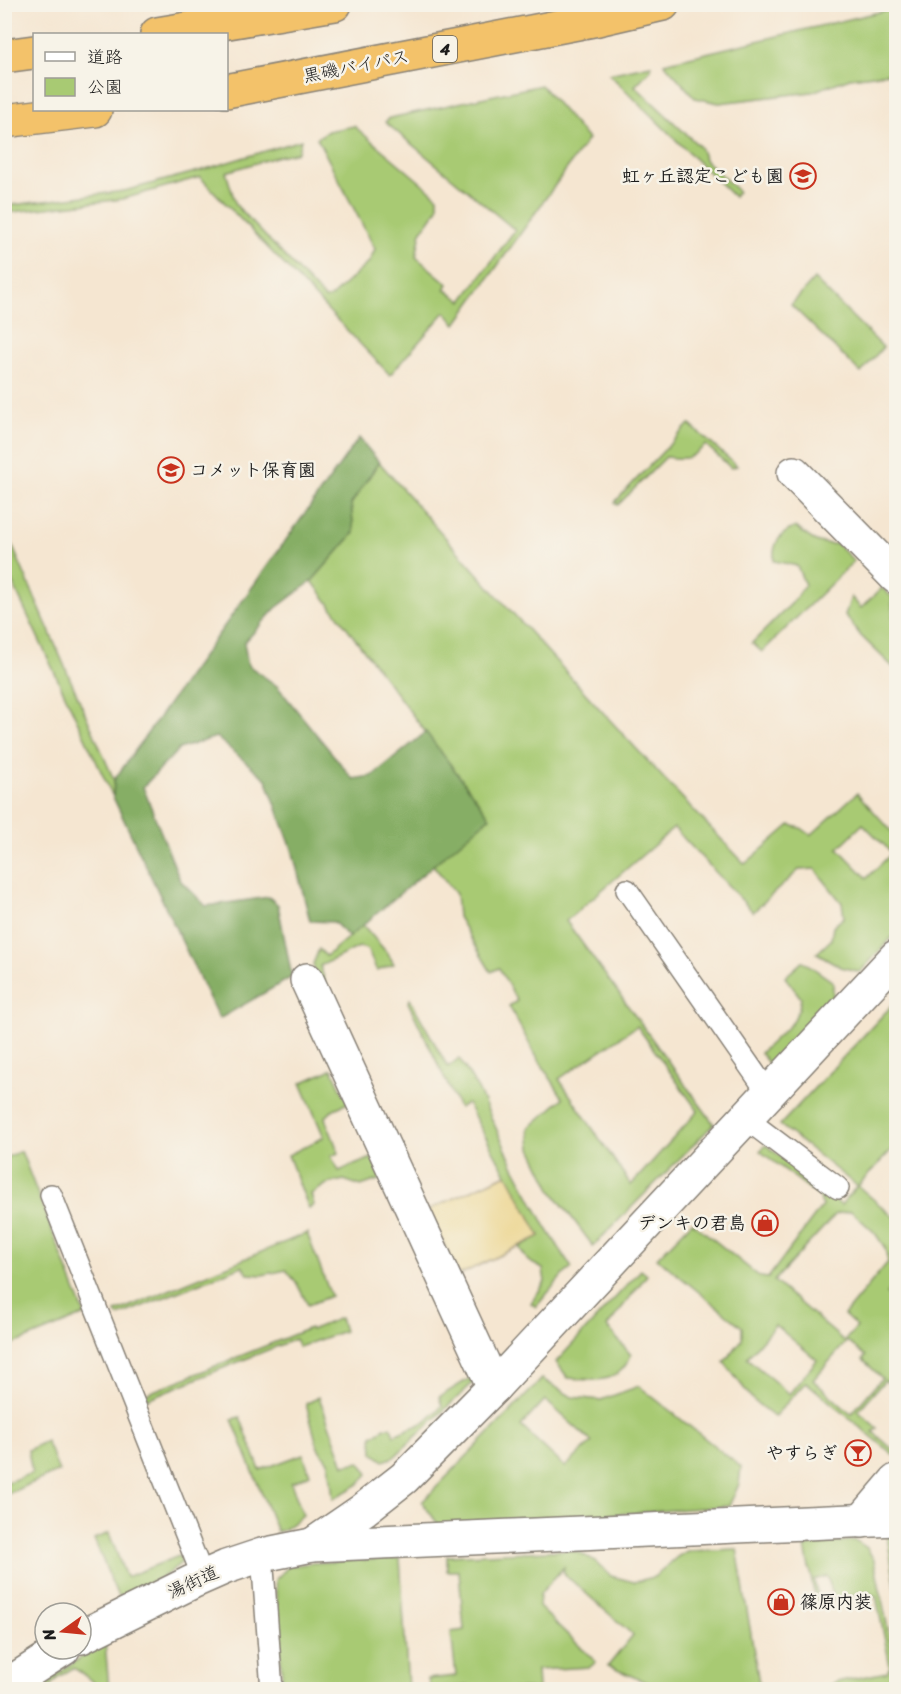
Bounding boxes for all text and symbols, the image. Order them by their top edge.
legend [33,33,228,111]
road number: 4 [433,36,457,62]
street label: 黒磯バイパス [300,40,412,92]
text: 道路 [87,41,123,73]
text: 公園 [87,71,123,103]
place label: 虹ヶ丘認定こども園 [622,160,784,192]
school or university icon: 虹ヶ丘認定こども園 [788,161,818,191]
place label: コメット保育園 [190,454,316,486]
school or university icon: コメット保育園 [156,455,186,485]
place label: デンキの君島 [638,1207,746,1239]
shop icon: デンキの君島 [750,1208,780,1238]
place label: やすらぎ [766,1437,838,1469]
bar icon: やすらぎ [843,1438,873,1468]
street label: 湯街道 [162,1556,224,1608]
place label: 篠原内装 [800,1586,872,1618]
shop icon: 篠原内装 [766,1587,796,1617]
north arrow [33,1601,93,1661]
text: N [33,1625,65,1645]

